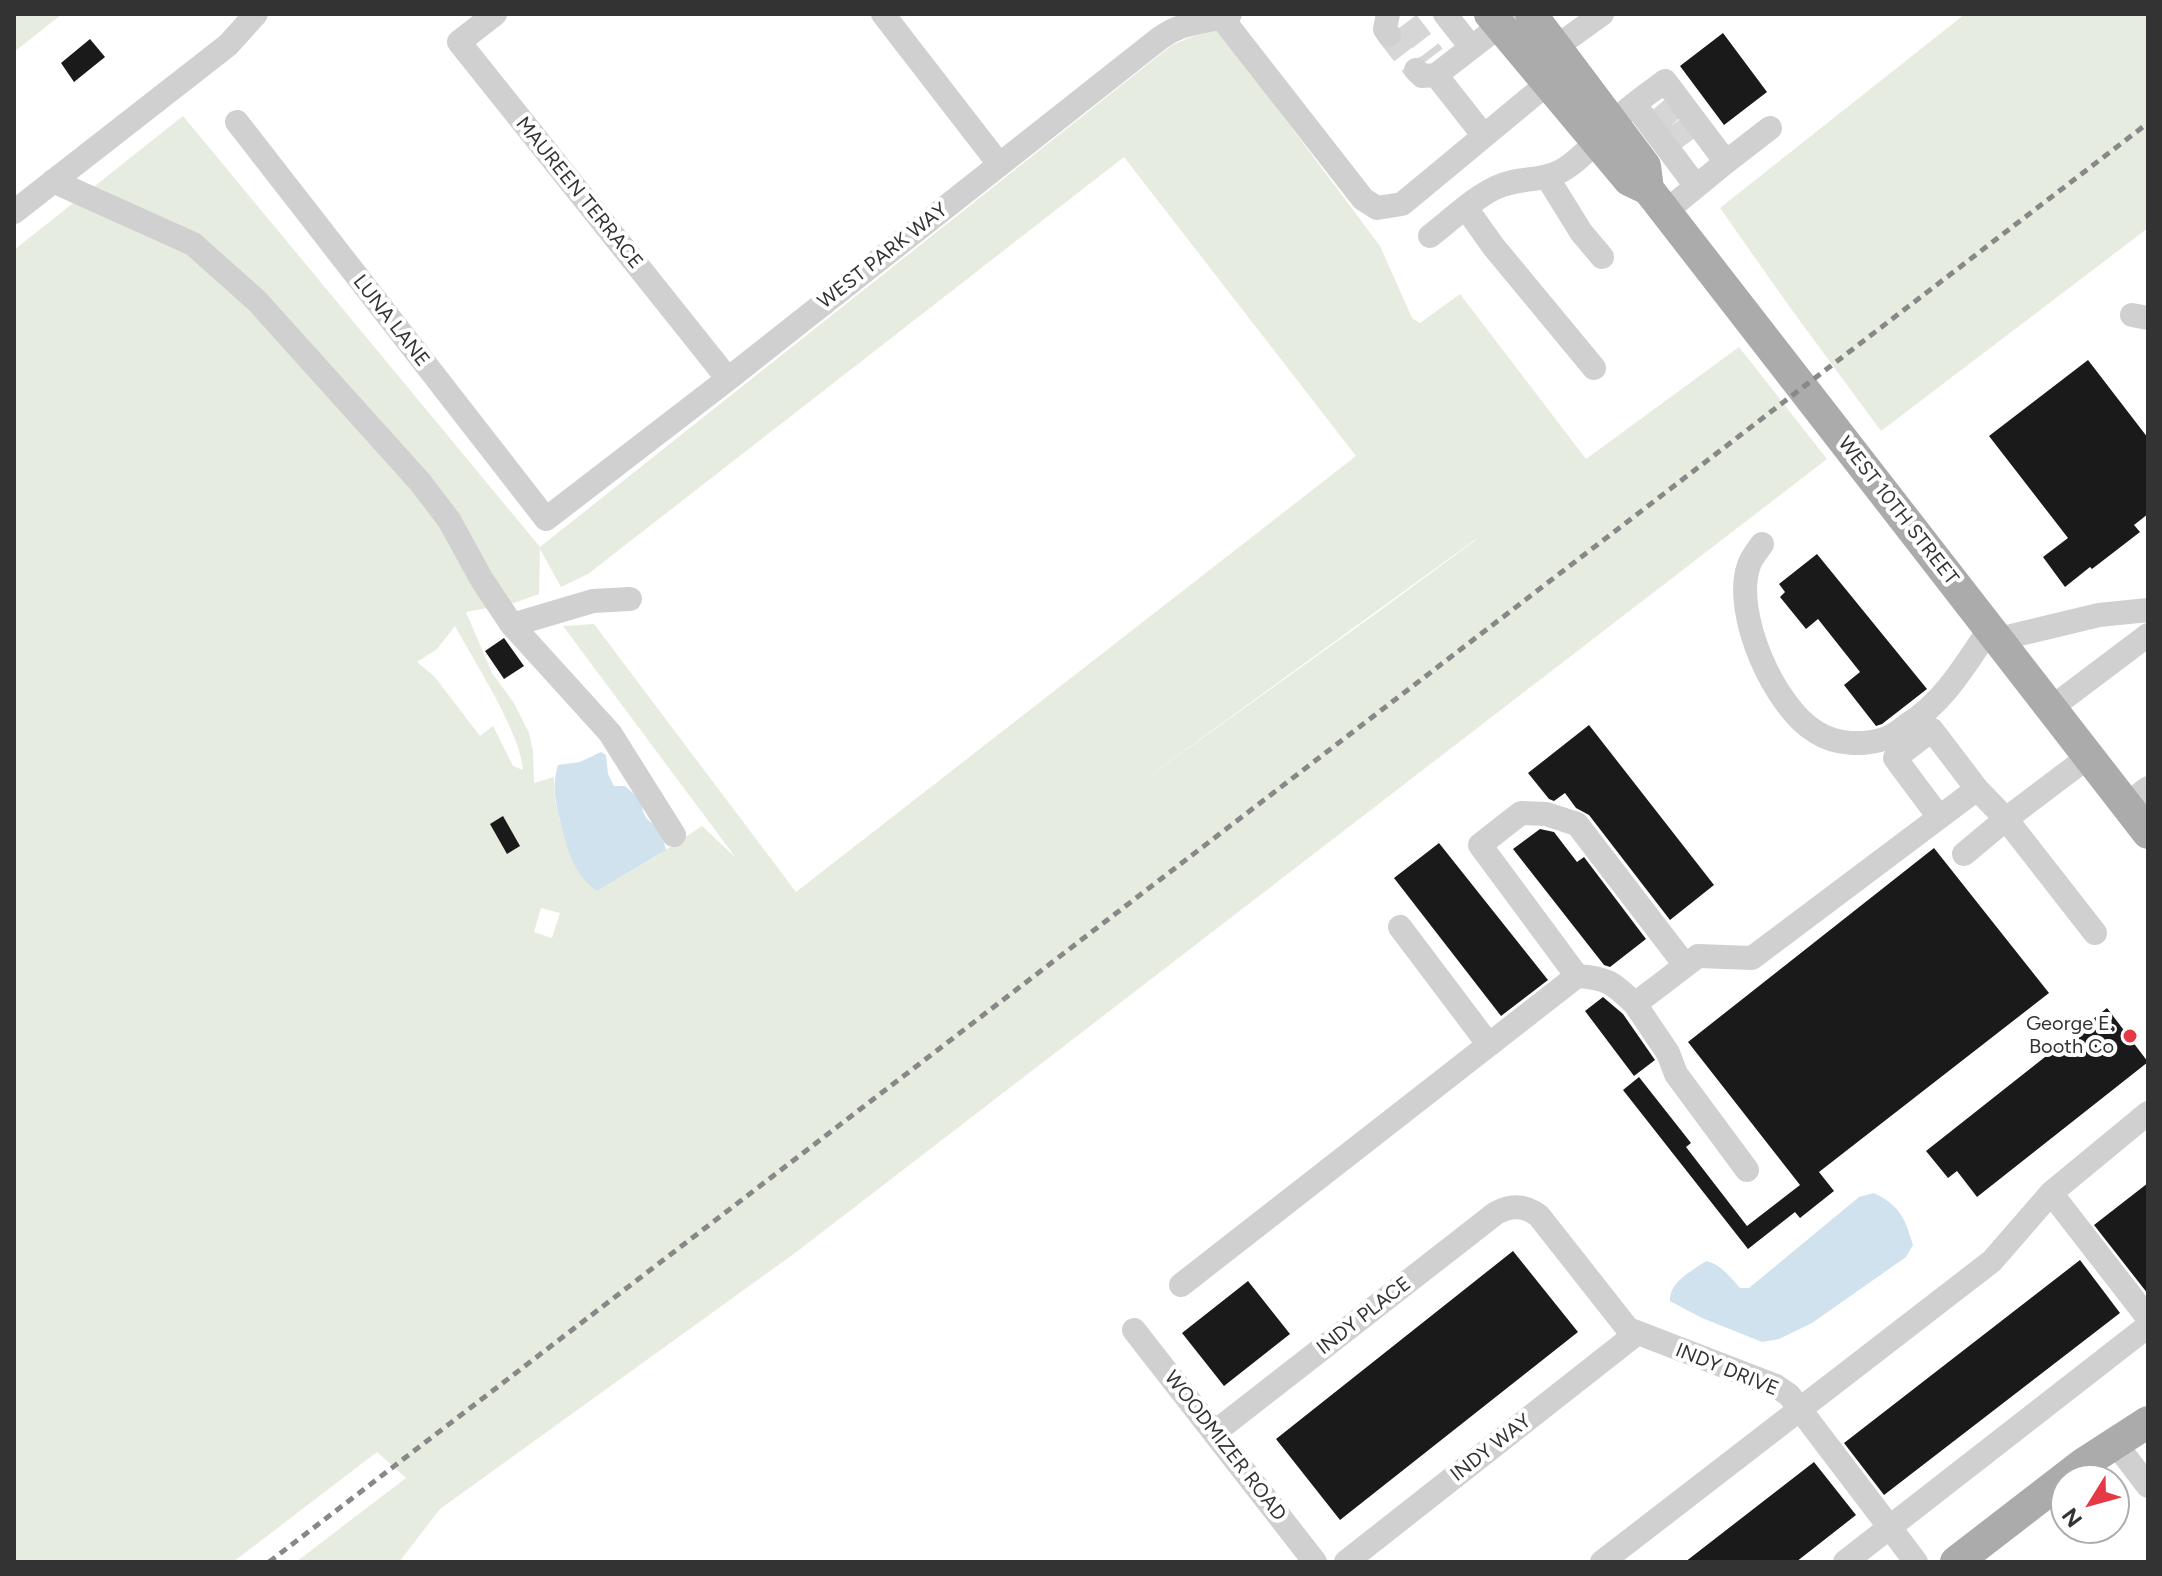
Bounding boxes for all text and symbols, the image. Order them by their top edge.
street label: MAUREEN TERRACE [510,112,648,274]
street label: WEST PARK WAY [813,198,953,314]
street label: LUNA LANE [348,270,434,372]
street label: WEST 10TH STREET [1833,432,1963,590]
place label: George E. Booth Co [2026,1012,2114,1059]
marker: George E. Booth Co [2121,1027,2139,1045]
street label: INDY PLACE [1312,1272,1416,1360]
street label: INDY DRIVE [1672,1338,1782,1402]
street label: WOODMIZER ROAD [1159,1366,1291,1526]
street label: INDY WAY [1446,1409,1536,1487]
north arrow [2050,1464,2130,1544]
text: N [2056,1503,2088,1532]

